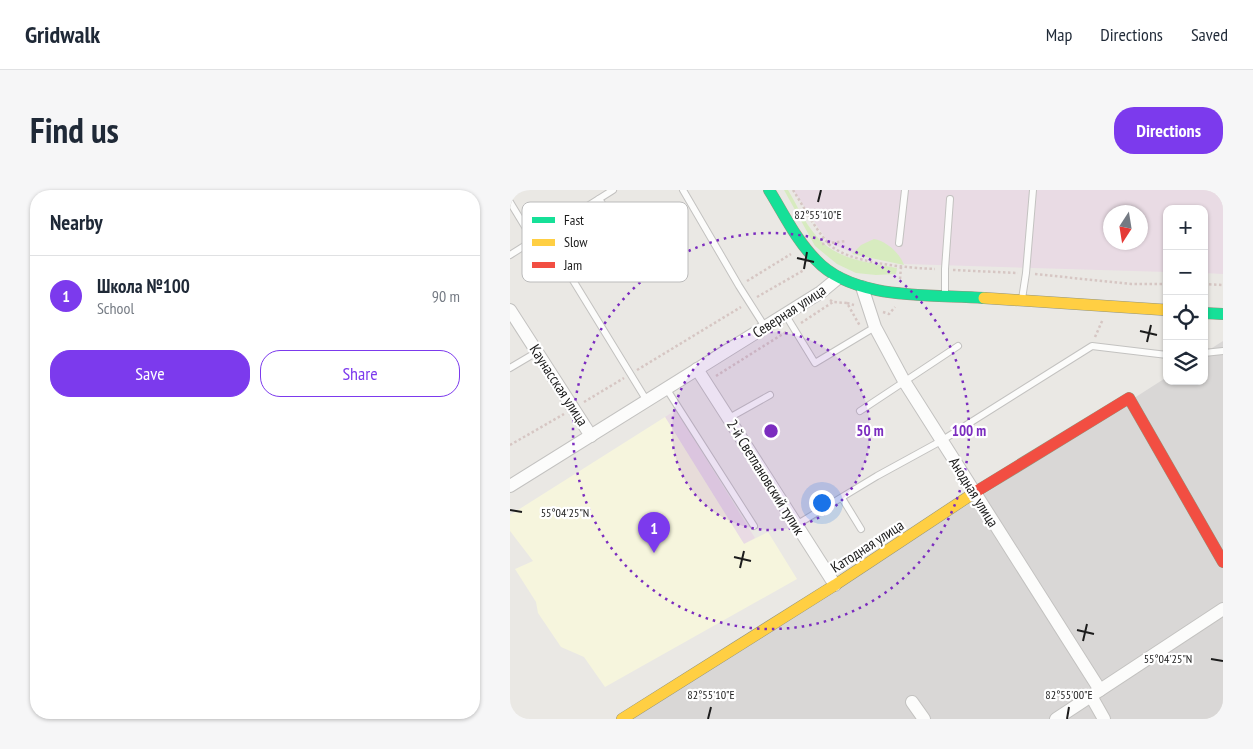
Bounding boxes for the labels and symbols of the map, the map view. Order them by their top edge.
legend [522,202,688,282]
north arrow [1103,205,1148,250]
text: 82°55'10"E [794,207,842,222]
text: Fast [564,211,584,229]
text: Slow [564,233,588,251]
text: Jam [563,256,582,274]
street label: Северная улица [749,280,829,342]
street label: Каунасская улица [526,341,592,429]
street label: 2-й Светлановский тупик [723,416,809,538]
text: 50 m [856,421,884,440]
text: 100 m [952,421,986,440]
centre of rings [762,422,780,440]
street label: Анодная улица [945,454,1003,530]
your location [809,490,835,516]
text: 55°04'25"N [541,505,589,520]
pin: 1 [638,512,670,553]
street label: Катодная улица [827,515,907,577]
text: 55°04'25"N [1144,651,1192,666]
text: 82°55'10"E [687,687,735,702]
text: 82°55'00"E [1045,687,1093,702]

